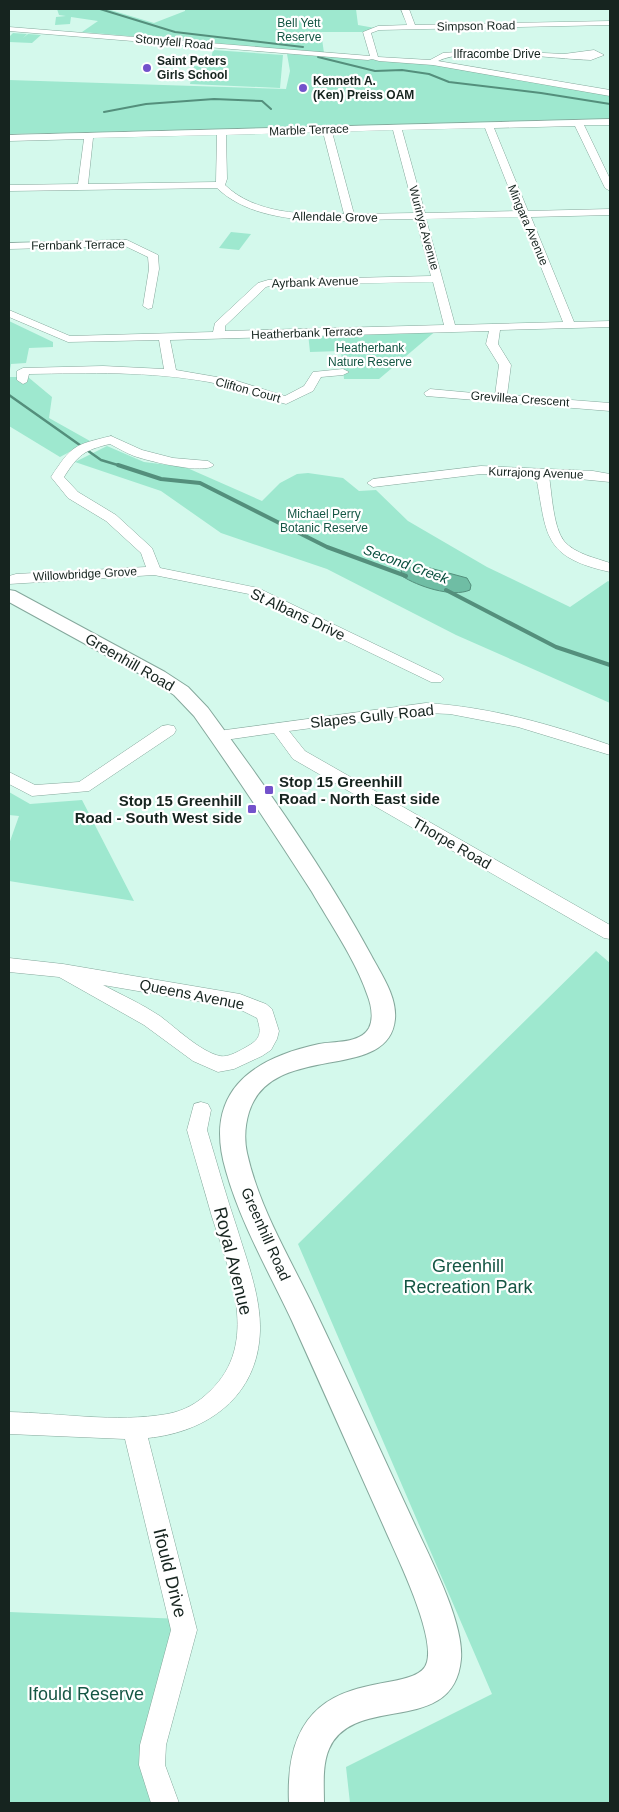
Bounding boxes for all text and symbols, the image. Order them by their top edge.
park label: Bell Yett Reserve [277,16,322,44]
street label: Simpson Road [437,18,515,34]
street label: Stonyfell Road [135,32,213,52]
street label: Ilfracombe Drive [453,47,541,61]
place label: Saint Peters Girls School [157,54,228,82]
marker: Saint Peters Girls School [141,62,153,74]
place label: Kenneth A. (Ken) Preiss OAM [313,74,414,102]
marker: Kenneth A. (Ken) Preiss OAM [297,82,309,94]
street label: Marble Terrace [269,122,349,138]
street label: Mingara Avenue [505,182,551,268]
street label: Wurinya Avenue [406,184,442,272]
street label: Allendale Grove [292,209,378,225]
street label: Fernbank Terrace [31,237,125,253]
street label: Ayrbank Avenue [271,273,359,291]
street label: Heatherbank Terrace [251,324,363,342]
park label: Heatherbank Nature Reserve [328,341,412,369]
street label: Clifton Court [214,375,283,406]
street label: Grevillea Crescent [470,389,570,409]
street label: Kurrajong Avenue [488,464,584,482]
park label: Michael Perry Botanic Reserve [280,507,368,535]
water label: Second Creek [362,541,451,587]
street label: Willowbridge Grove [33,564,138,584]
street label: St Albans Drive [248,585,348,643]
street label: Greenhill Road [82,630,178,694]
street label: Slapes Gully Road [309,701,435,731]
place label: Stop 15 Greenhill Road - North East side [279,773,440,807]
marker: Stop 15 Greenhill Road - North East side [263,784,275,796]
place label: Stop 15 Greenhill Road - South West side [75,792,242,826]
marker: Stop 15 Greenhill Road - South West side [246,803,258,815]
street label: Thorpe Road [410,814,494,872]
street label: Queens Avenue [138,975,246,1013]
street label: Greenhill Road [238,1185,294,1283]
street label: Royal Avenue [210,1205,256,1317]
park label: Greenhill Recreation Park [403,1256,534,1297]
street label: Ifould Drive [149,1526,191,1620]
park label: Ifould Reserve [28,1684,144,1704]

